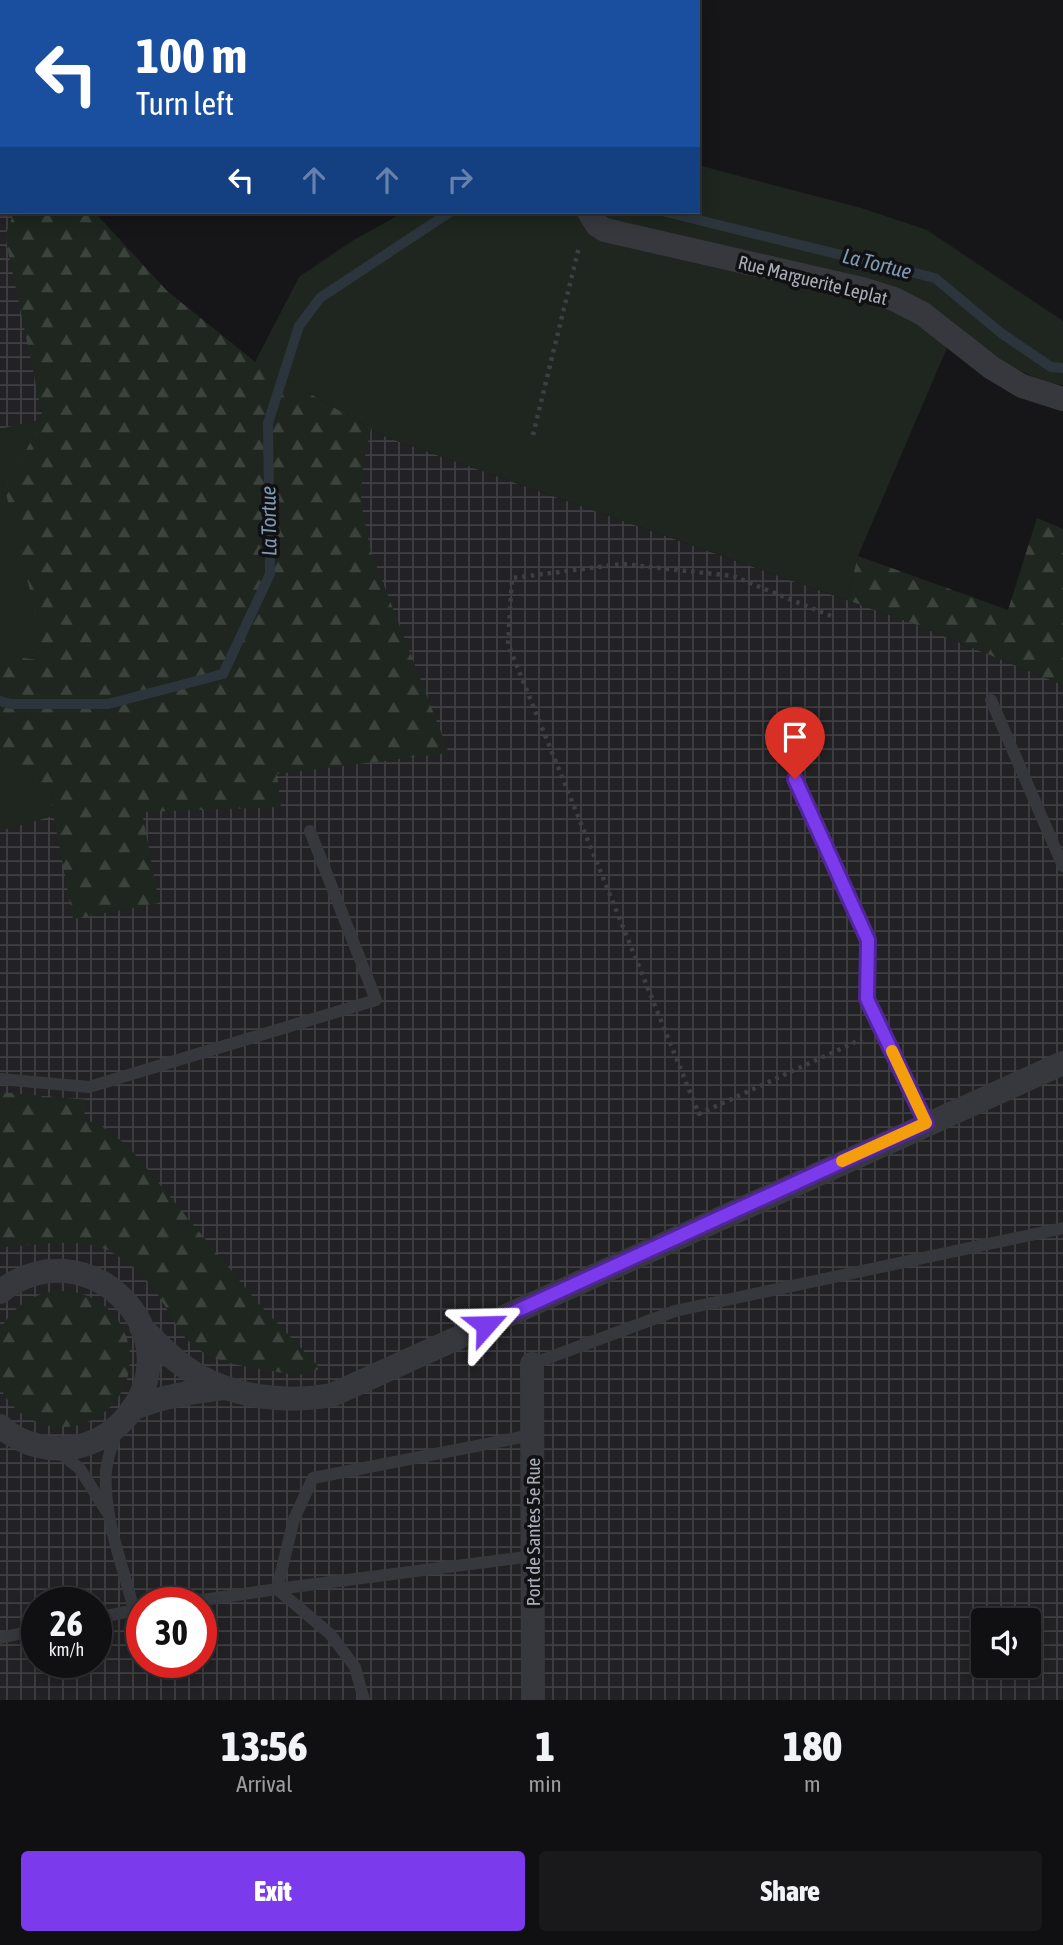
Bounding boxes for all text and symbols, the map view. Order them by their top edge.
text: 100 m [136,27,247,83]
icon: left [21,28,112,119]
text: Turn left [136,85,234,122]
icon: left [222,161,260,199]
icon: ahead [295,161,333,199]
icon: ahead [368,161,406,199]
icon: right [441,161,479,199]
water label: La Tortue [840,243,914,283]
street label: Rue Marguerite Leplat [736,251,890,309]
water label: La Tortue [255,486,281,556]
pin [765,707,825,779]
icon: arrive [776,718,814,756]
position arrow [449,1288,523,1362]
street label: Port de Santes 5e Rue [522,1458,544,1606]
speed limit sign: 30 [126,1587,217,1678]
text: 26 [50,1603,83,1643]
map controls [971,1608,1041,1678]
button: sound [971,1608,1041,1678]
text: km/h [49,1639,84,1660]
text: 13:56 [221,1722,308,1770]
text: 1 [535,1722,555,1770]
text: 180 [783,1722,842,1770]
text: Arrival [236,1771,292,1797]
text: min [529,1771,562,1797]
text: m [804,1771,821,1797]
button: Exit [21,1851,525,1931]
button: Share [539,1851,1042,1931]

